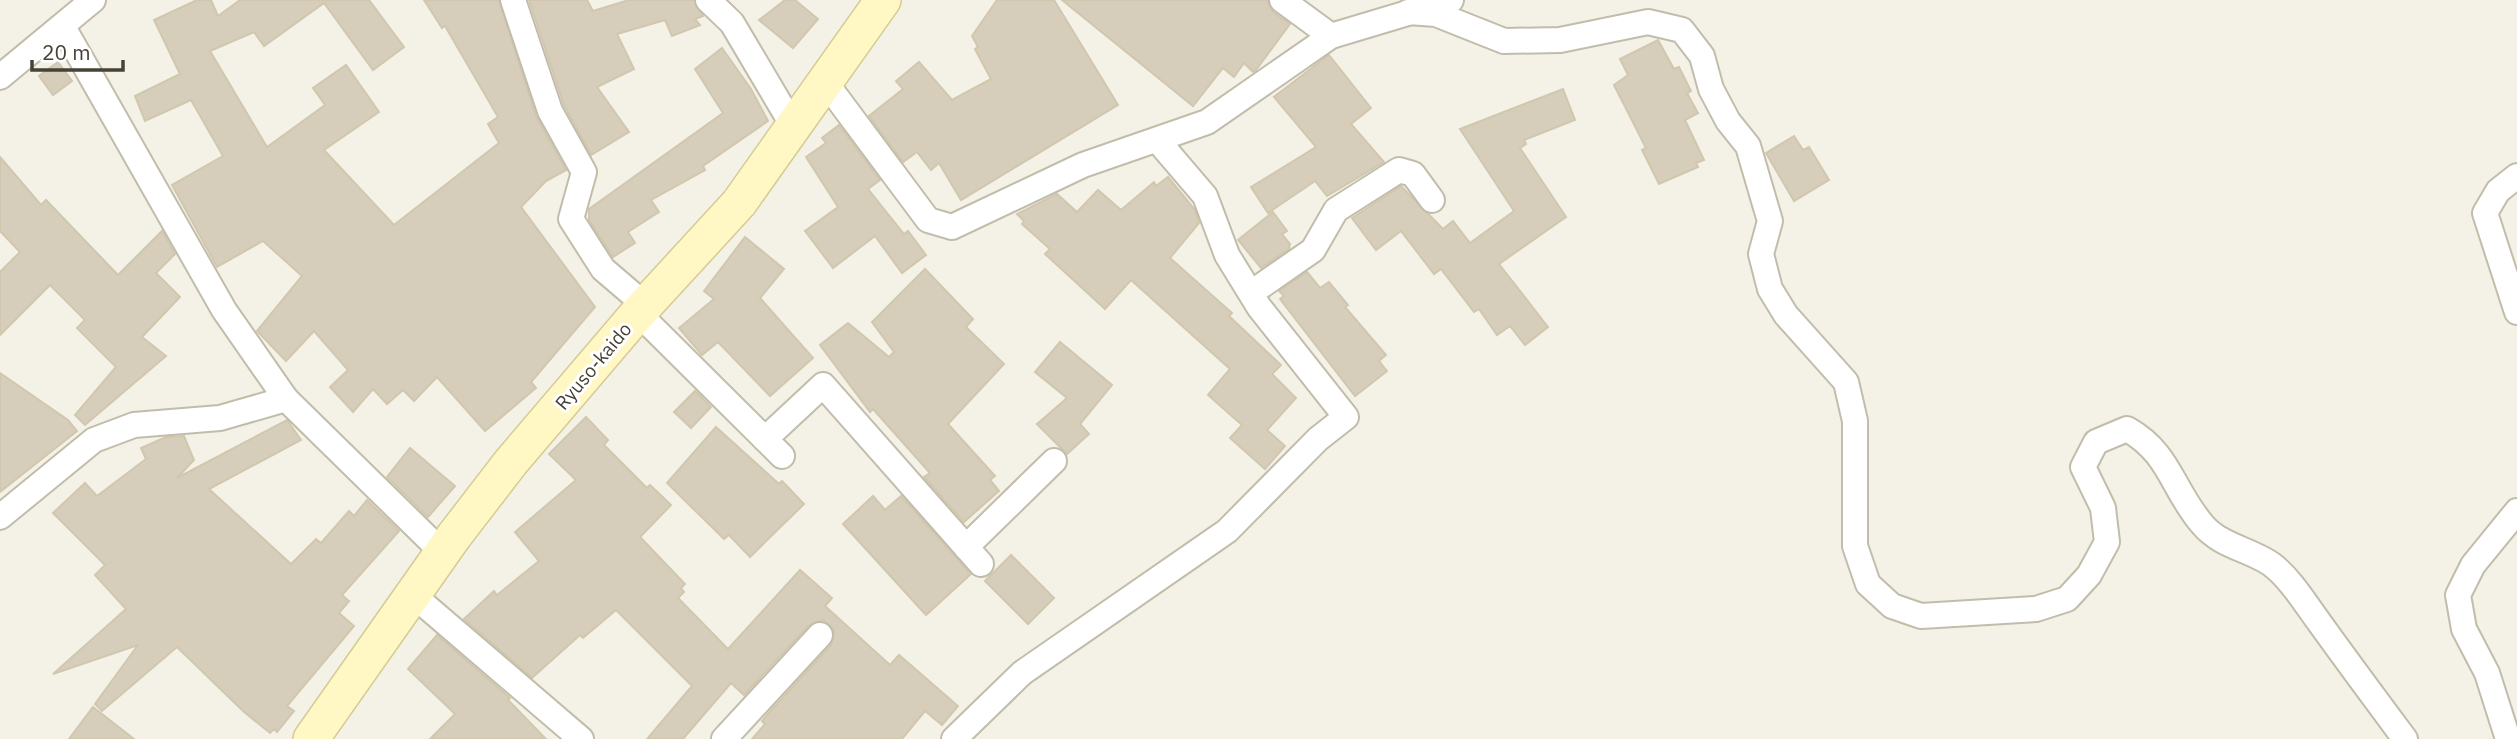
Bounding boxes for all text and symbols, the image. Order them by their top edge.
scale bar [32,28,122,72]
text: 20 m [42,38,91,66]
street label: Ryuso-kaido [550,317,636,415]

